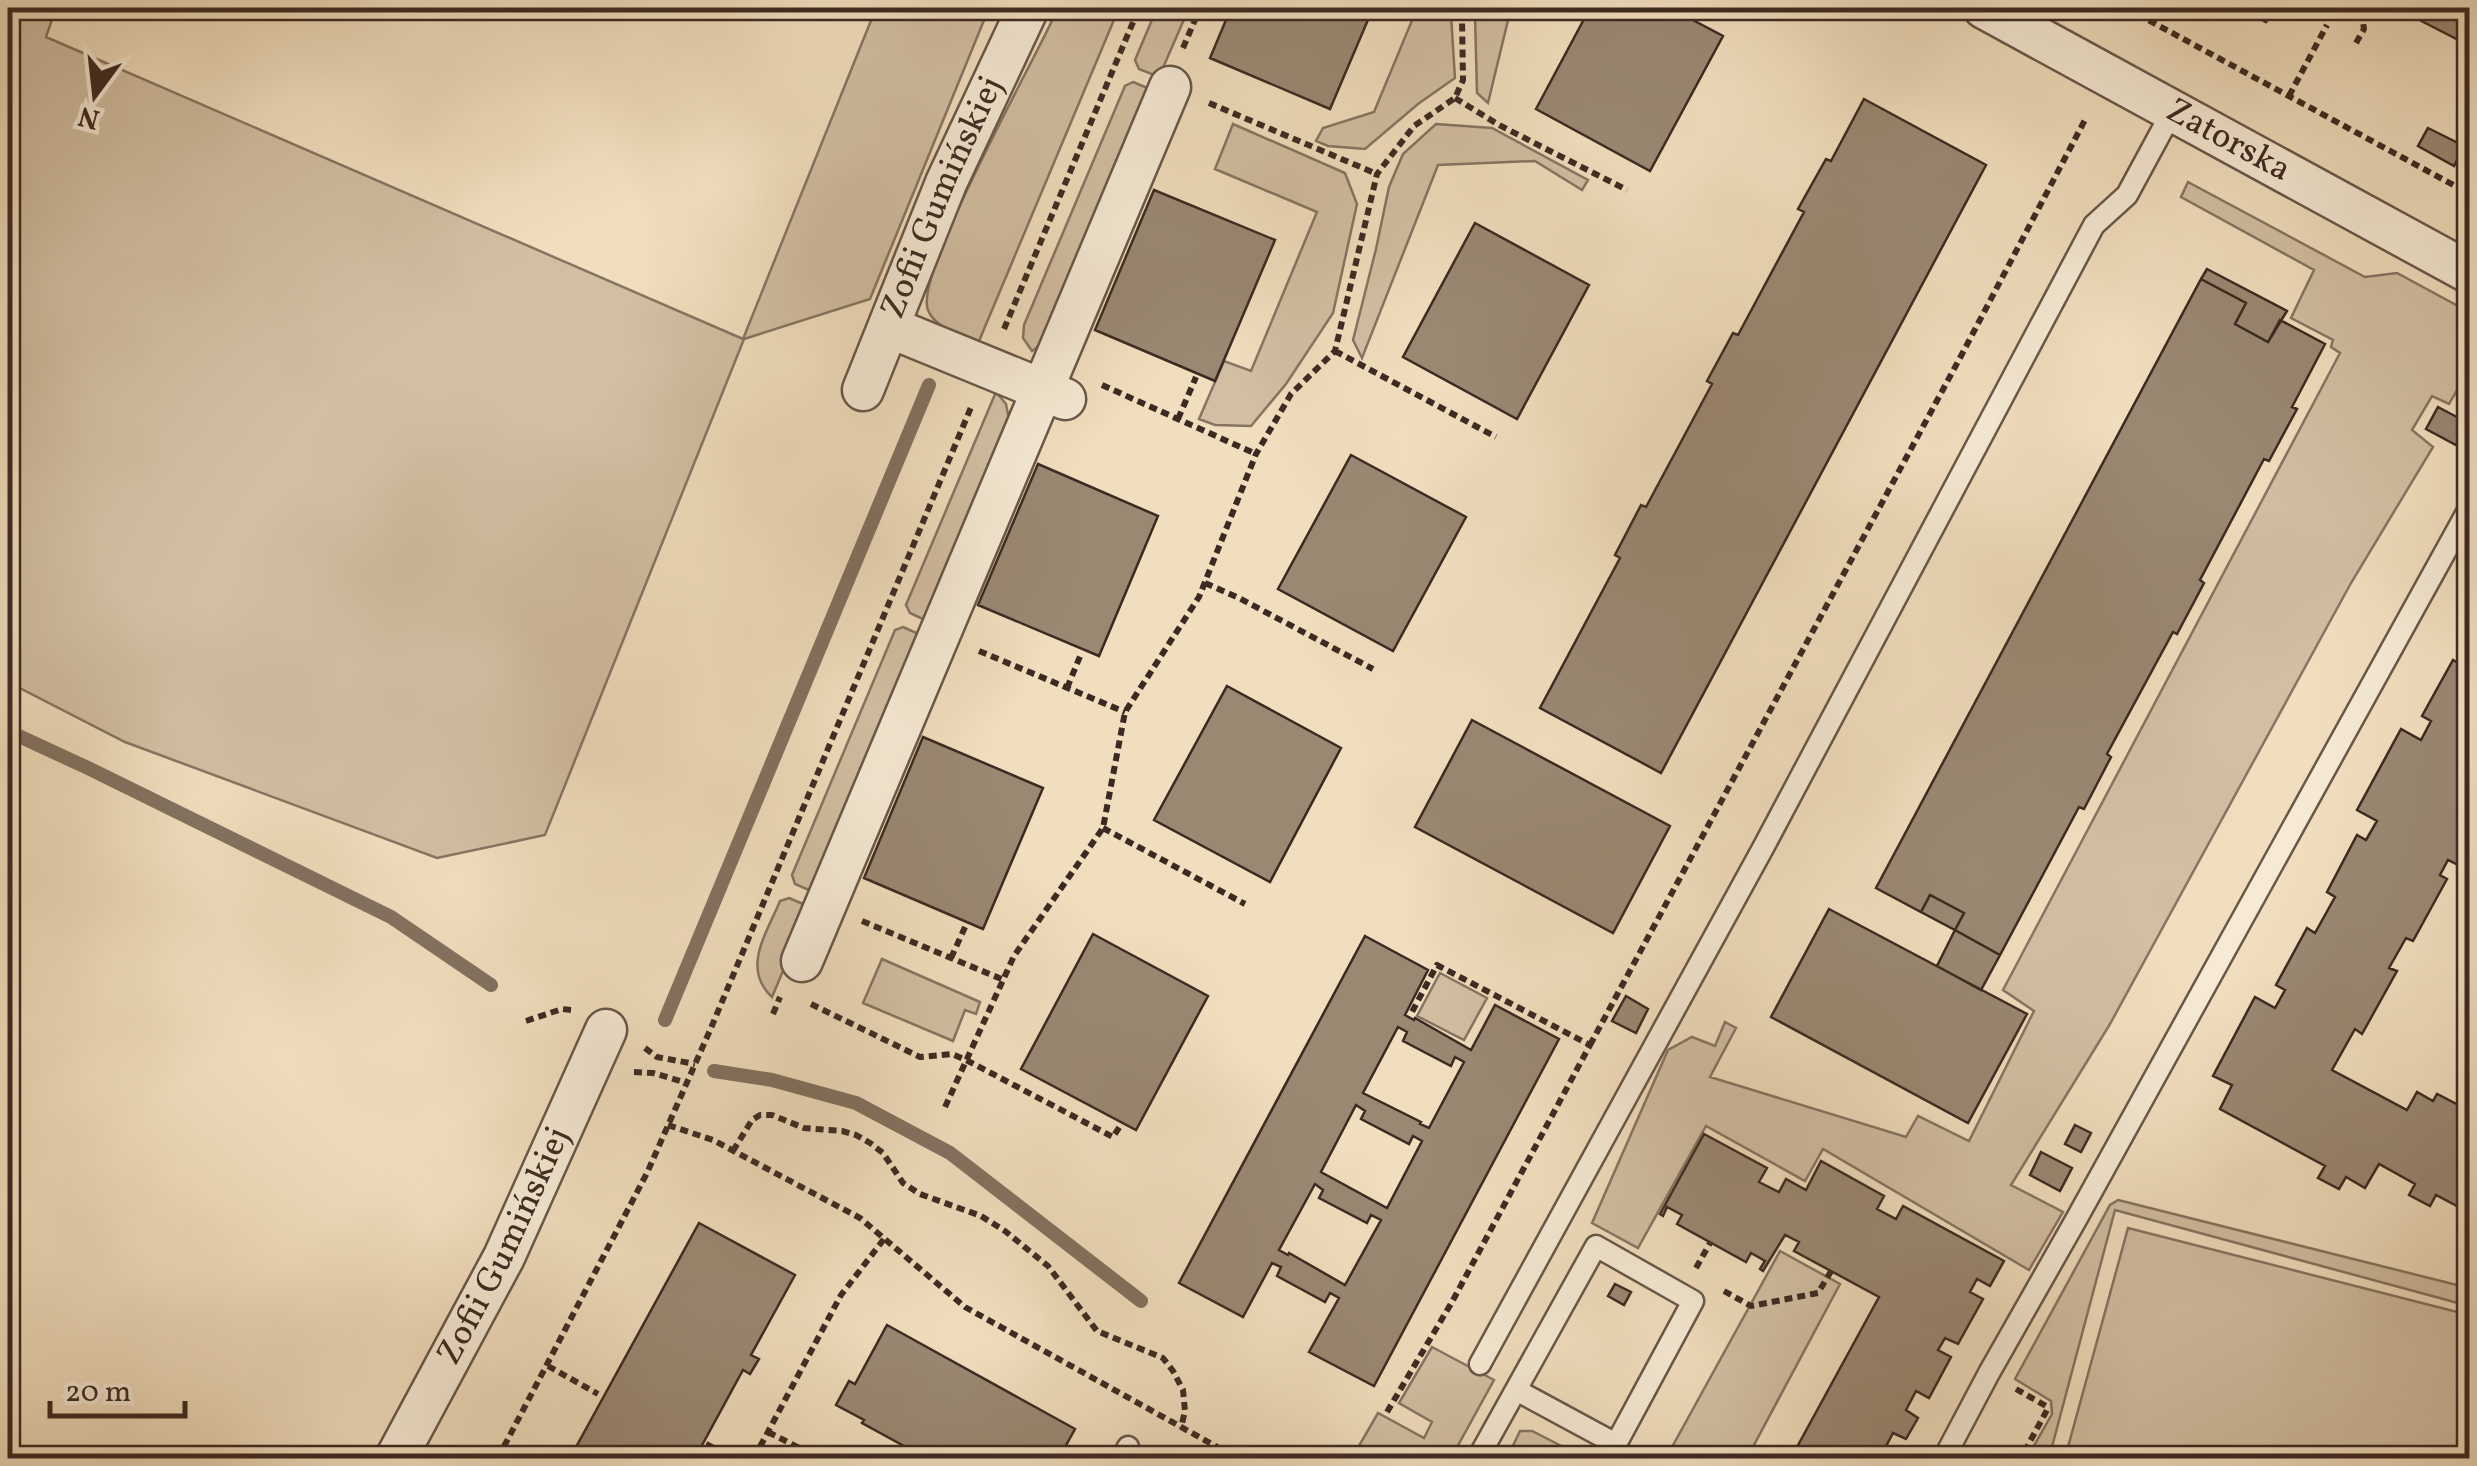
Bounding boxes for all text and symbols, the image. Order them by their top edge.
north arrow [45,45,145,145]
street label: Zofii Gumińskiej [870,69,1016,326]
street label: Zatorska [2157,88,2299,195]
text: N [74,95,104,138]
street label: Zofii Gumińskiej [426,1120,583,1374]
scale bar [50,1356,185,1418]
text: 20 m [65,1372,131,1414]

